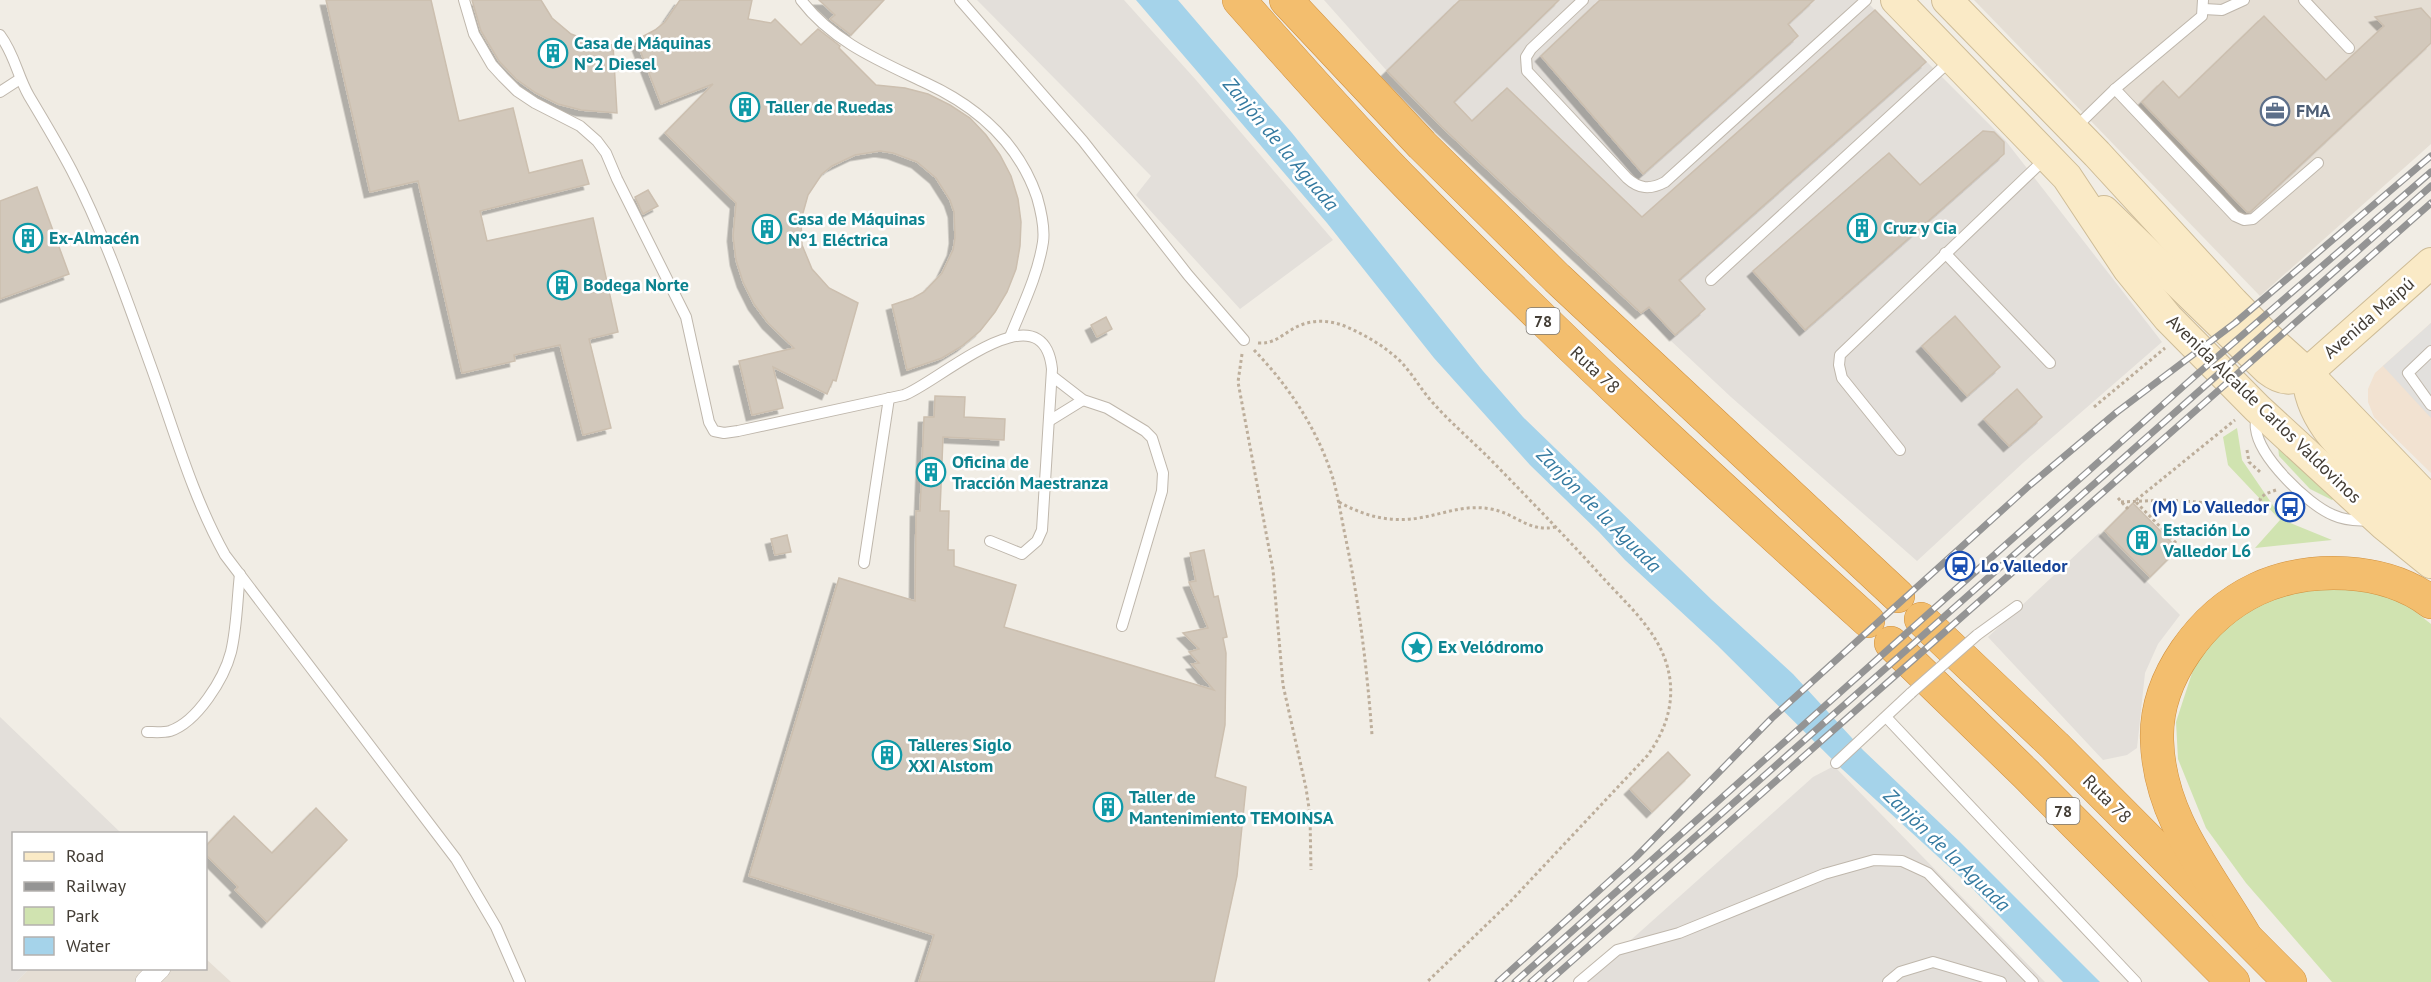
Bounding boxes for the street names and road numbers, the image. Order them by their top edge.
street label: Avenida Maipú [2318,272,2419,363]
road number: 78 [1526,308,1560,334]
street label: Avenida Alcalde Carlos Valdovinos [2162,309,2366,508]
street label: Ruta 78 [1566,341,1625,398]
street label: Ruta 78 [2078,769,2137,828]
road number: 78 [2046,798,2080,824]

